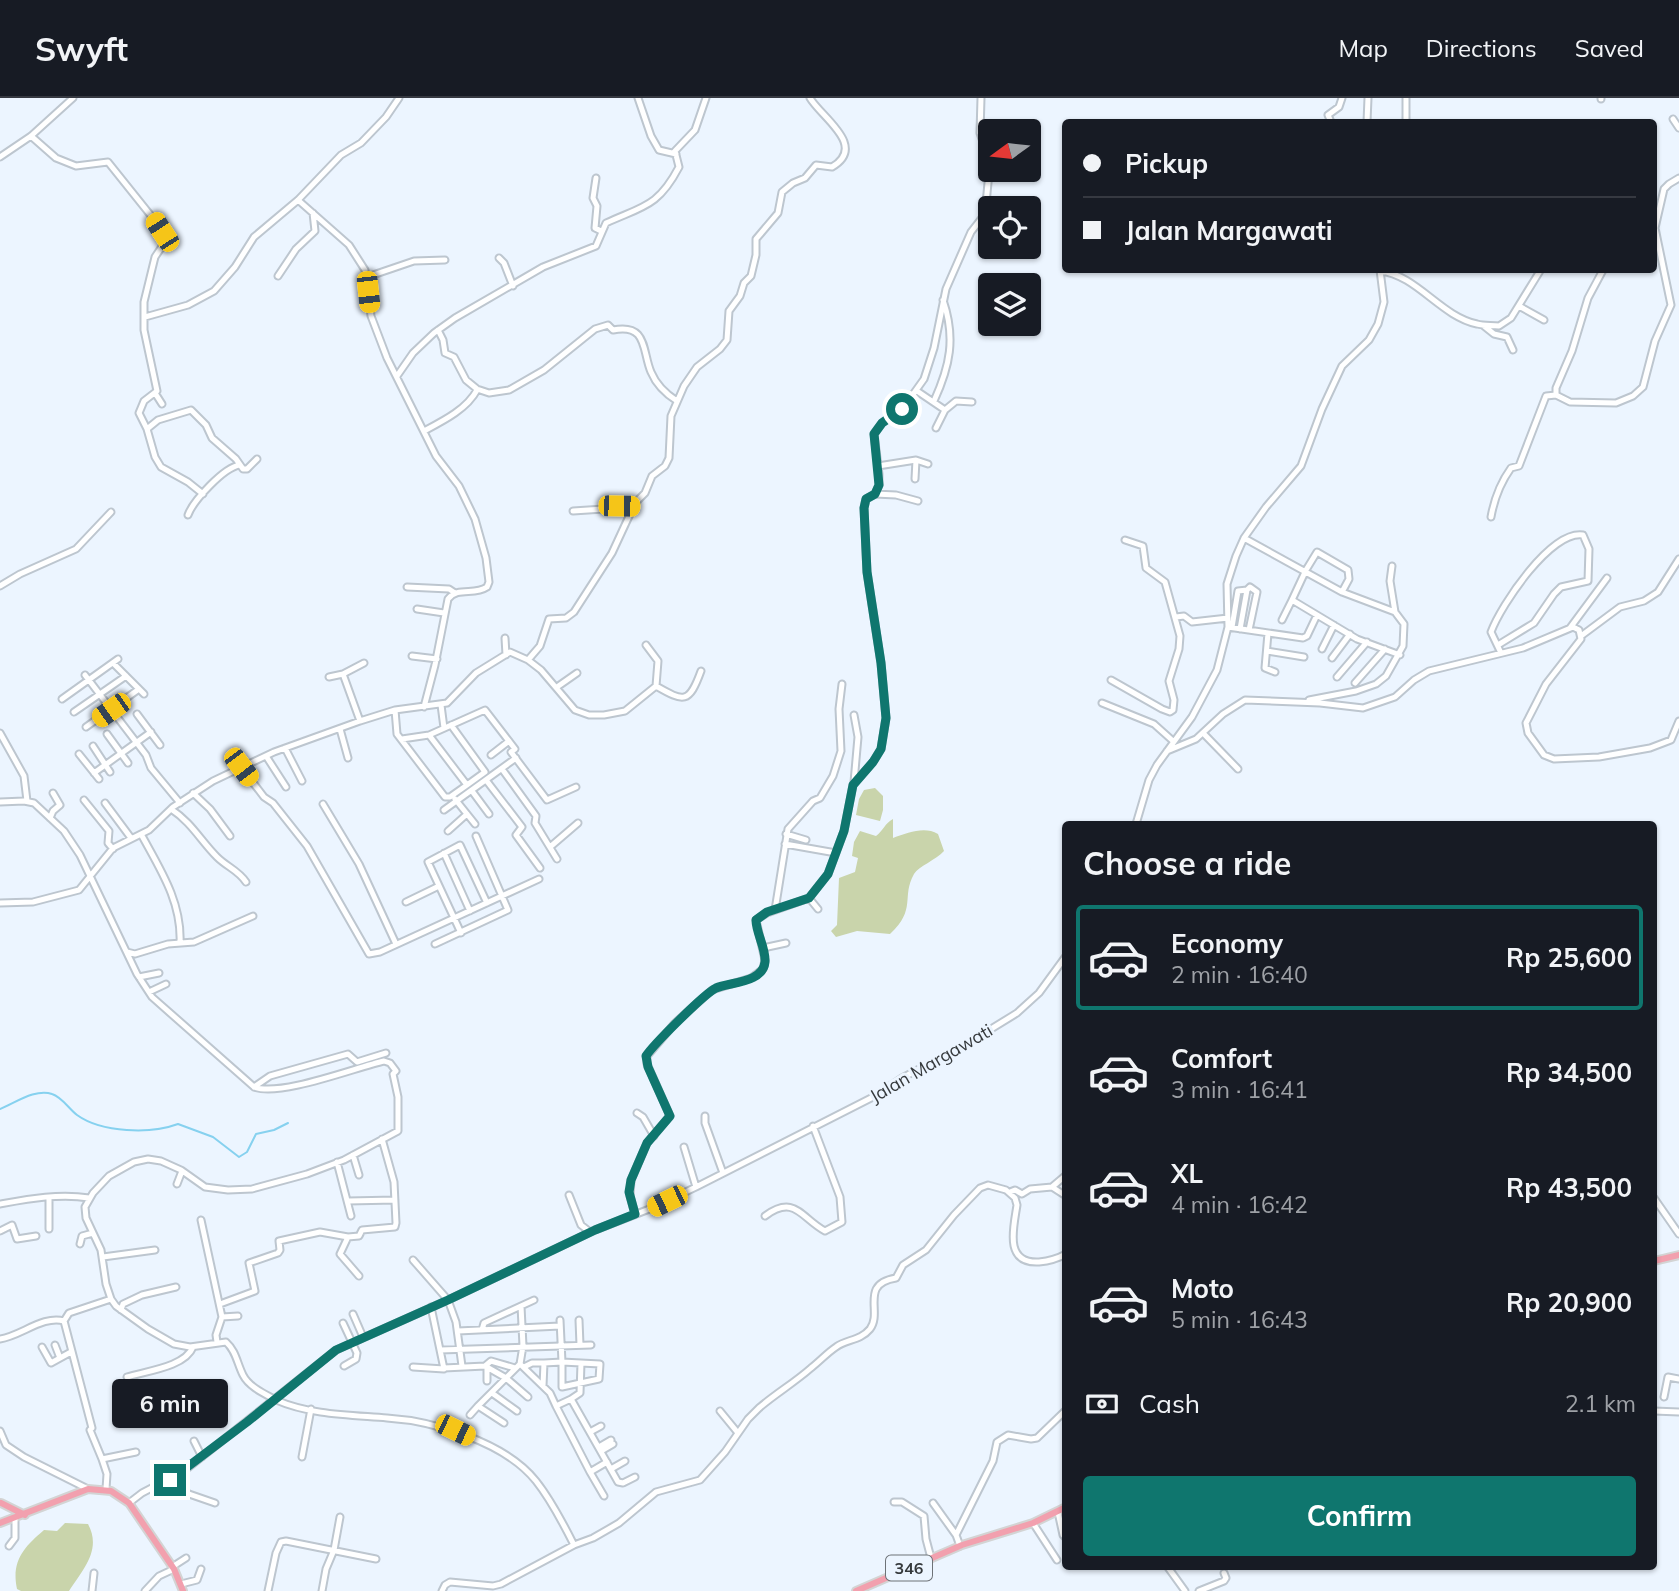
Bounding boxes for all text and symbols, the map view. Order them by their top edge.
text: Swyft [35,28,128,69]
text: Map [1338,33,1388,63]
text: Directions [1426,33,1537,63]
text: Saved [1575,33,1644,63]
north arrow [978,119,1041,182]
map controls [978,119,1041,336]
text: Pickup [1125,147,1208,180]
button: locate [978,196,1041,259]
car [142,209,183,255]
text: Jalan Margawati [1125,214,1333,247]
car [356,270,381,314]
button: layers [978,273,1041,336]
route start [886,393,918,425]
car [598,495,641,517]
car [88,689,135,731]
car [220,744,263,790]
text: Choose a ride [1083,843,1291,883]
icon: car [1087,926,1150,989]
text: Economy [1171,927,1283,960]
text: Rp 25,600 [1506,941,1632,974]
text: 2 min · 16:40 [1171,960,1308,989]
street label: Jalan Margawati [865,1019,997,1107]
icon: car [1087,1041,1150,1104]
text: Comfort [1171,1042,1272,1075]
text: Rp 34,500 [1506,1056,1632,1089]
text: 3 min · 16:41 [1171,1075,1308,1104]
icon: car [1087,1156,1150,1219]
text: XL [1171,1157,1203,1190]
text: Rp 43,500 [1506,1171,1632,1204]
car [644,1182,691,1220]
text: 4 min · 16:42 [1171,1190,1308,1219]
icon: car [1087,1271,1150,1334]
text: Moto [1171,1272,1234,1305]
text: Rp 20,900 [1506,1286,1632,1319]
text: 5 min · 16:43 [1171,1305,1308,1334]
callout: 6 min [112,1378,228,1428]
icon: cash [1083,1385,1121,1423]
text: Cash [1139,1387,1200,1420]
text: 6 min [140,1389,200,1418]
text: 2.1 km [1565,1389,1636,1418]
car [432,1411,479,1449]
route end [154,1464,186,1496]
button: Confirm [1083,1476,1636,1556]
road number: 346 [886,1556,932,1580]

